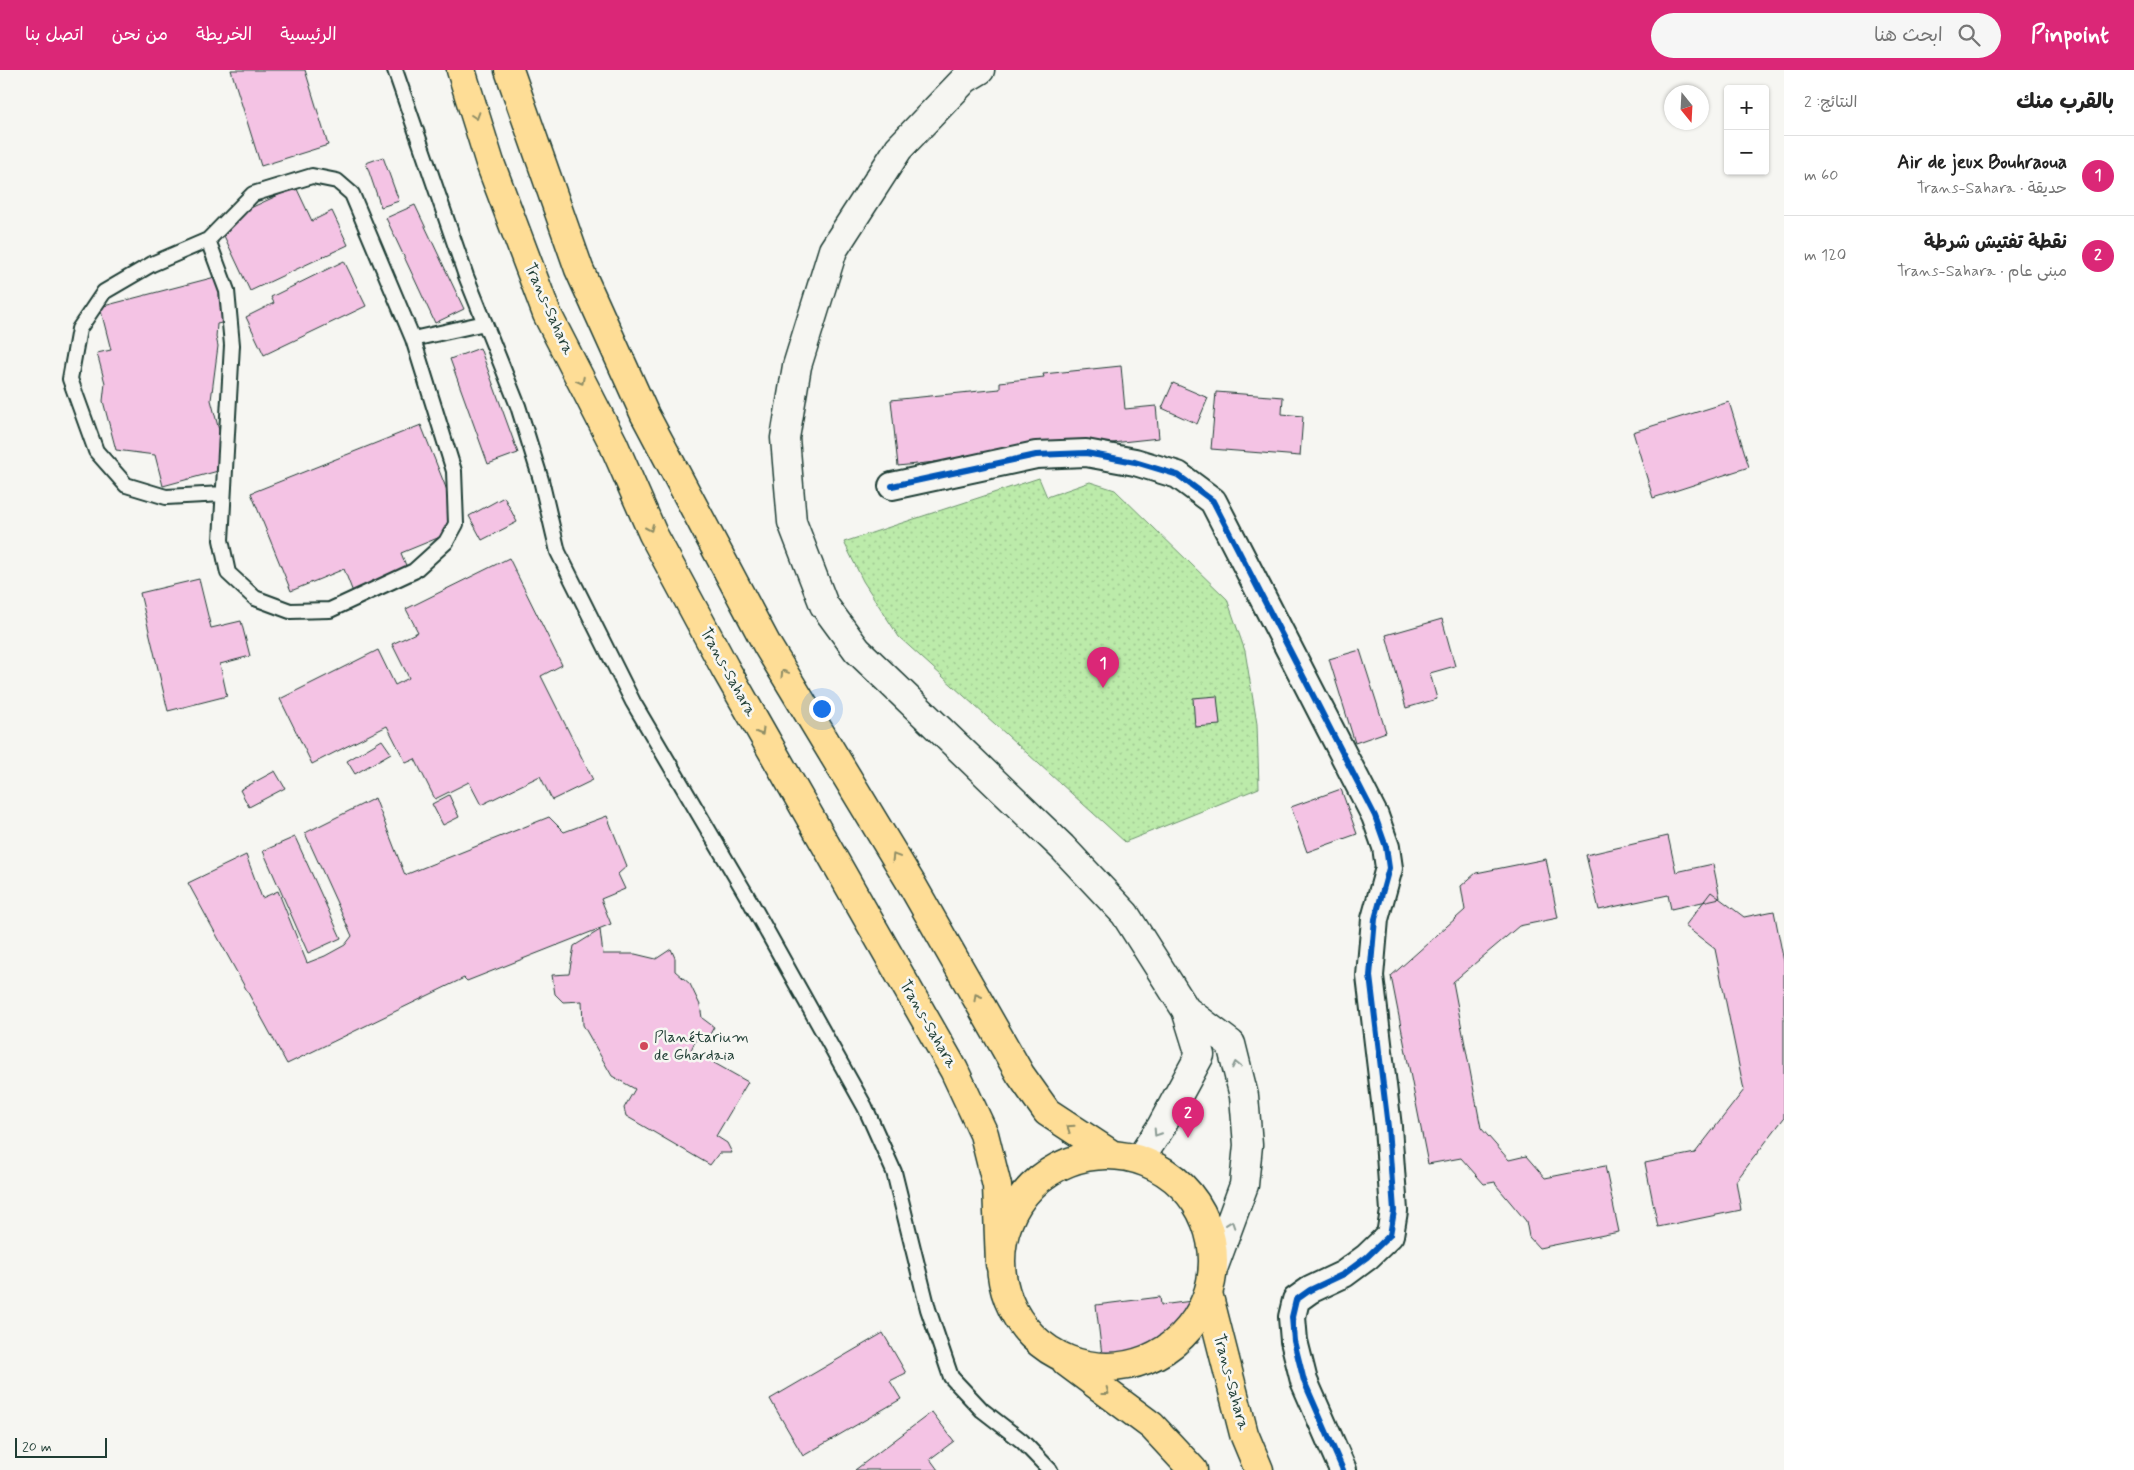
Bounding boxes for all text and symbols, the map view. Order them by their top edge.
search box [1651,13,2001,58]
text: Pinpoint [2031,20,2109,51]
icon: search [1955,21,1983,49]
text: اتصل بنا [25,23,84,47]
text: من نحن [112,23,168,47]
text: الخريطة [196,23,252,47]
text: الرئيسية [280,23,337,47]
text: ابحث هنا [1874,23,1943,48]
north arrow [1664,85,1709,130]
map controls [1724,85,1769,175]
button: + [1724,85,1769,130]
text: بالقرب منك [2016,88,2114,116]
text: النتائج: 2 [1804,92,1857,113]
one-way arrow [470,112,480,120]
button: − [1724,130,1769,175]
text: Air de jeux Bouhraoua [1897,150,2067,175]
text: 60 m [1804,165,1838,186]
text: 1 [2094,165,2102,186]
text: حديقة · Trans-Sahara [1917,178,2067,199]
text: نقطة تفتيش شرطة [1924,230,2067,255]
text: 120 m [1804,245,1846,266]
text: 2 [2094,245,2102,266]
street label: Trans-Sahara [519,260,579,359]
text: مبنى عام · Trans-Sahara [1897,261,2067,282]
one-way arrow [575,375,585,384]
one-way arrow [644,523,655,532]
street label: Trans-Sahara [695,624,761,721]
pin: 1 [1087,647,1119,688]
one-way arrow [781,669,791,678]
your location [809,696,835,722]
one-way arrow [755,727,765,736]
one-way arrow [892,853,902,862]
street label: Trans-Sahara [894,976,962,1072]
one-way arrow [973,994,983,1003]
place label: Planétarium de Ghardaia [654,1027,749,1066]
marker: Planétarium de Ghardaia [638,1040,650,1052]
one-way arrow [1231,1060,1242,1069]
pin: 2 [1172,1097,1204,1138]
one-way arrow [1066,1125,1076,1134]
one-way arrow [1154,1128,1163,1137]
one-way arrow [1225,1220,1235,1228]
street label: Trans-Sahara [1208,1332,1254,1433]
one-way arrow [1100,1386,1110,1395]
scale bar [15,1435,108,1458]
text: 20 m [22,1438,52,1456]

